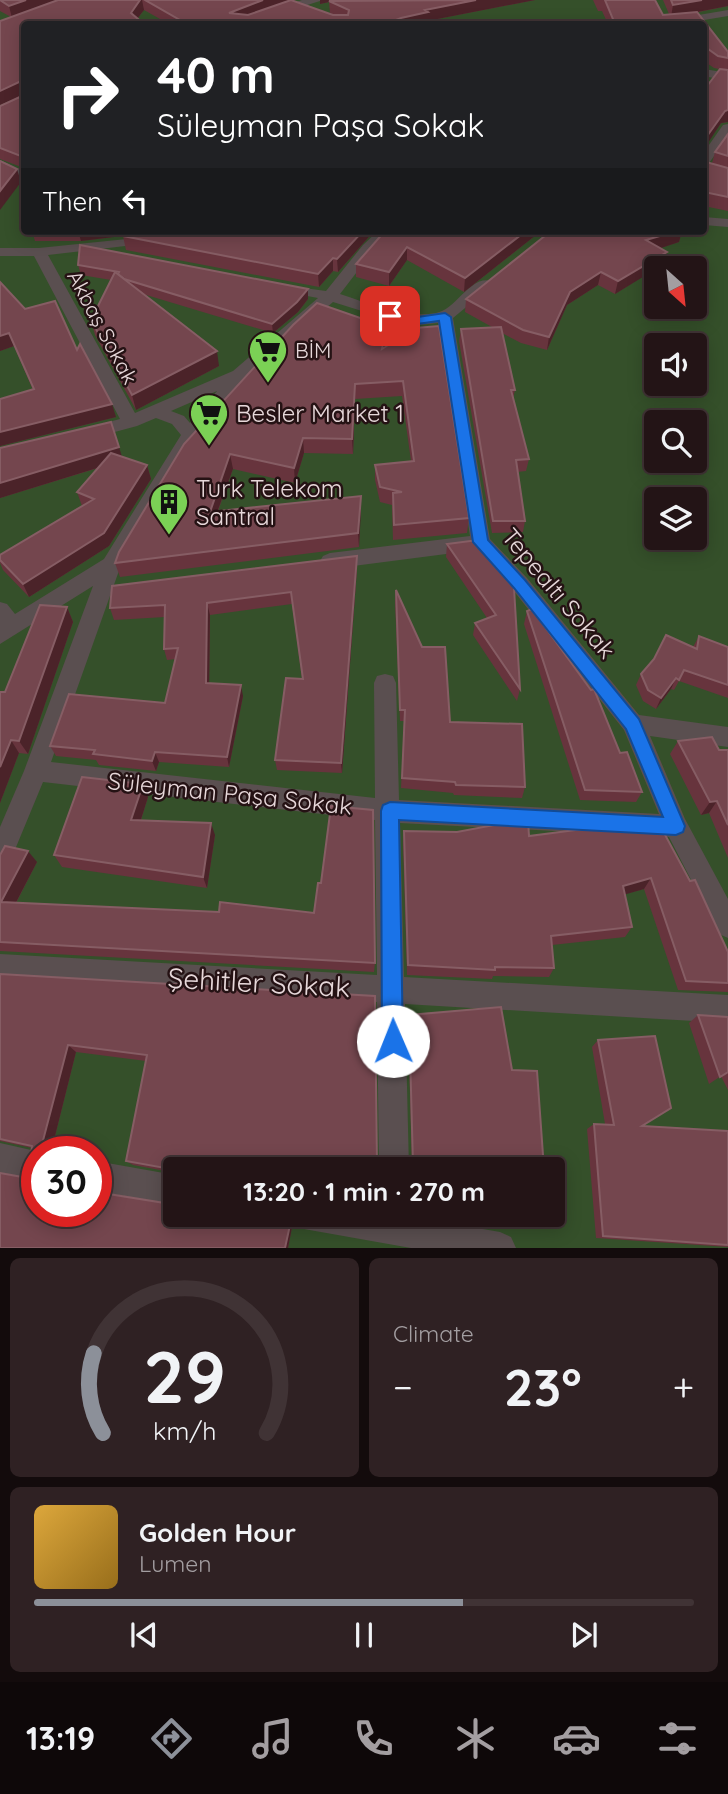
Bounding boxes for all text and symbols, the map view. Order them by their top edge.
text: 40 m [157,44,275,105]
icon: right [42,49,133,140]
text: Süleyman Paşa Sokak [157,105,484,145]
icon: left [116,182,154,220]
text: Then [42,185,102,218]
north arrow [644,256,707,318]
map controls [644,256,707,550]
street label: Akbaş Sokak [62,266,144,388]
pin [360,286,420,346]
icon: arrive [371,297,409,335]
supermarket icon: BİM [247,329,289,384]
button: sound [644,333,707,396]
place label: BİM [295,337,331,363]
supermarket icon: Besler Market 1 [188,392,230,447]
place label: Besler Market 1 [236,398,404,428]
button: search [644,410,707,473]
place label: Turk Telekom Santral [196,473,343,531]
building icon: Turk Telekom Santral [148,481,190,536]
button: layers [644,487,707,550]
street label: Tepealtı Sokak [496,522,622,664]
street label: Süleyman Paşa Sokak [106,765,354,821]
street label: Şehitler Sokak [167,960,351,1004]
position arrow [356,1004,430,1078]
speed limit sign: 30 [21,1136,112,1227]
text: 13:20 · 1 min · 270 m [243,1175,485,1208]
text: Climate [393,1319,474,1348]
text: 29 [143,1331,226,1422]
text: 23° [504,1354,582,1419]
text: − [393,1363,413,1411]
text: + [673,1363,694,1411]
text: km/h [153,1415,216,1446]
text: Golden Hour [139,1516,296,1549]
text: Lumen [139,1549,212,1578]
icon: previous [125,1616,163,1654]
icon: pause [345,1616,383,1654]
icon: next [565,1616,603,1654]
icon: directions [147,1714,196,1763]
icon: music [248,1714,297,1763]
icon: phone [349,1714,398,1763]
icon: climate [451,1714,500,1763]
icon: car [552,1714,601,1763]
icon: filters [653,1714,702,1763]
text: 13:19 [26,1718,95,1758]

